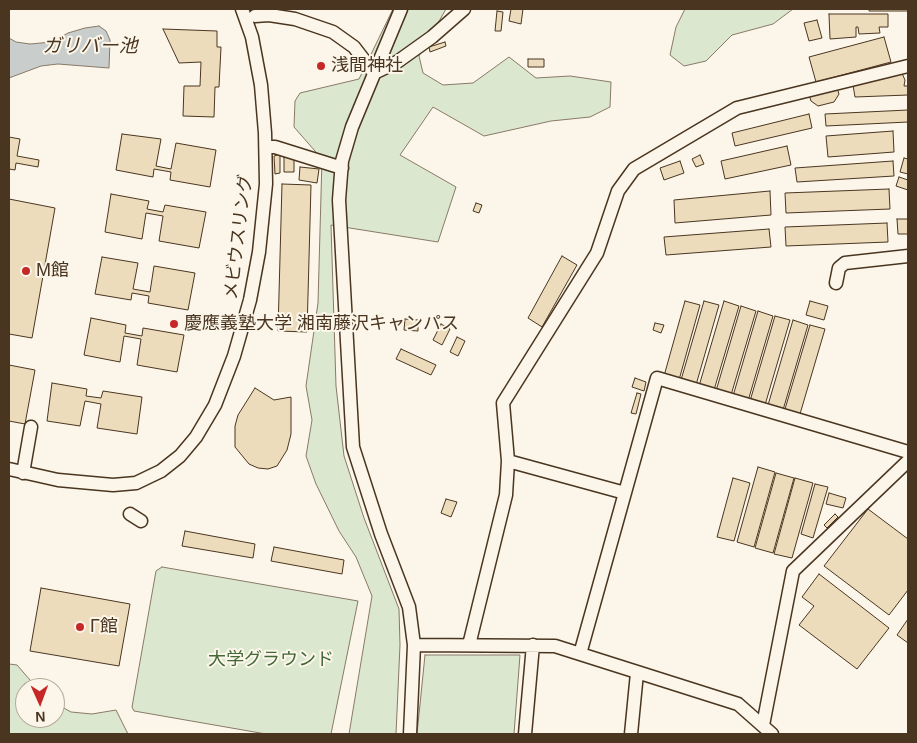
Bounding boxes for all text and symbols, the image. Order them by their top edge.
water label: ガリバー池 [43,36,137,58]
place label: 浅間神社 [331,55,403,77]
marker: 浅間神社 [315,60,327,72]
street label: メビウスリング [221,173,257,301]
place label: Μ館 [36,260,69,282]
marker: Μ館 [20,265,32,277]
place label: 慶應義塾大学 湘南藤沢キャンパス [184,313,459,335]
marker: 慶應義塾大学 湘南藤沢キャンパス [168,318,180,330]
place label: Γ館 [90,616,118,638]
marker: Γ館 [74,621,86,633]
park label: 大学グラウンド [208,649,334,671]
north arrow [15,678,65,728]
text: N [35,709,46,725]

